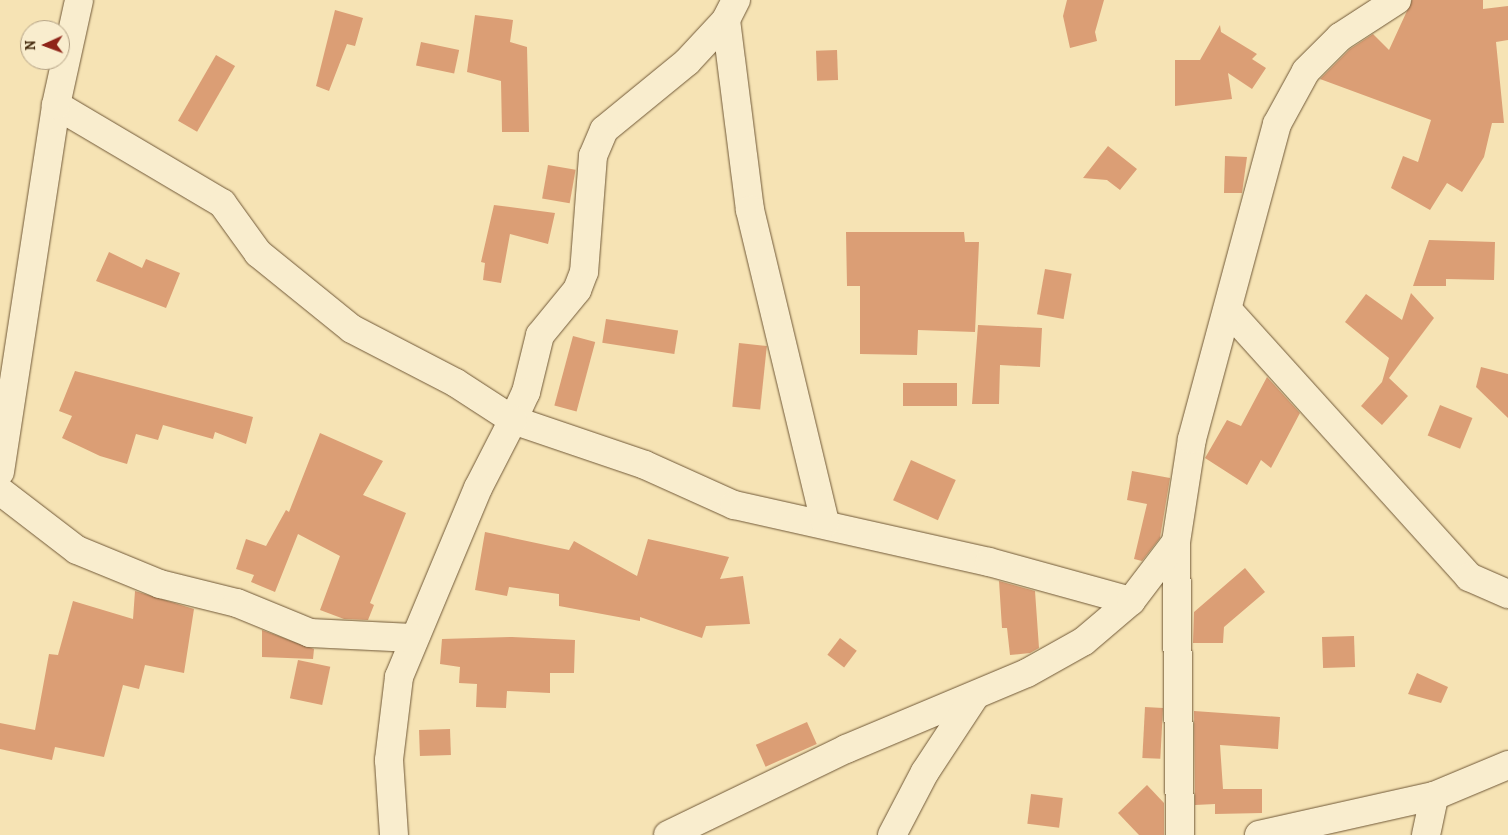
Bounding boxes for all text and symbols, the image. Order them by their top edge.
north arrow [20,20,70,70]
text: N [21,40,40,51]

